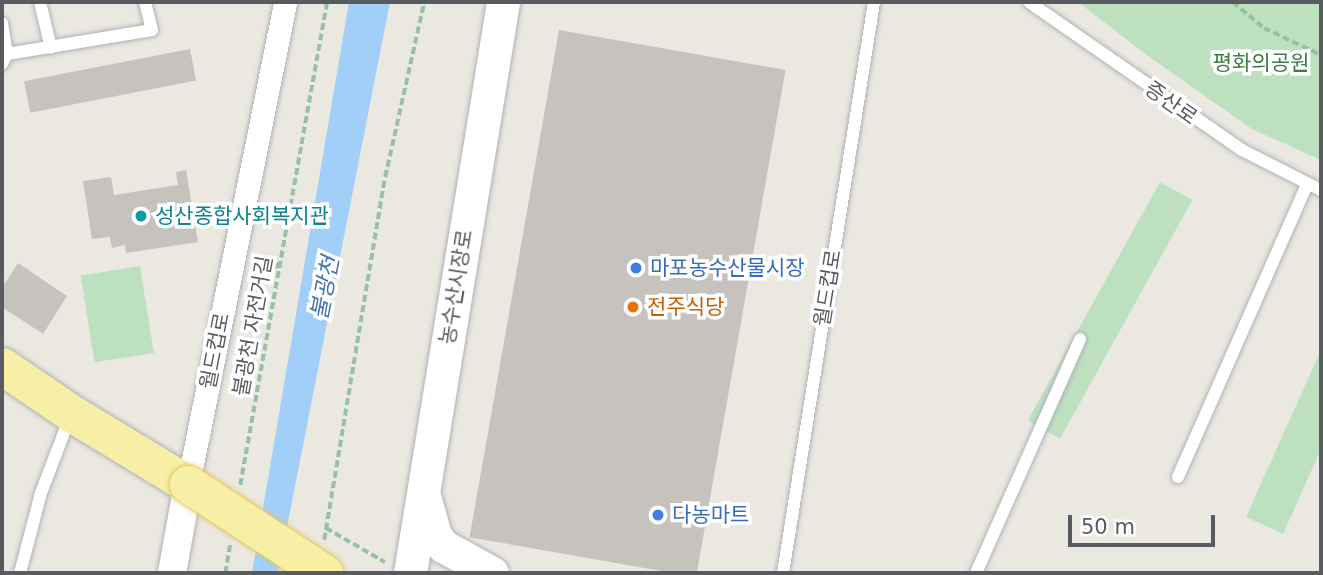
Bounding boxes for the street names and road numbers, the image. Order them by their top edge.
street label: 증산로 [1140,76,1202,130]
street label: 농수산시장로 [434,228,478,346]
street label: 월드컵로 [810,248,846,328]
street label: 불광천 자전거길 [228,254,278,398]
street label: 월드컵로 [195,311,235,391]

